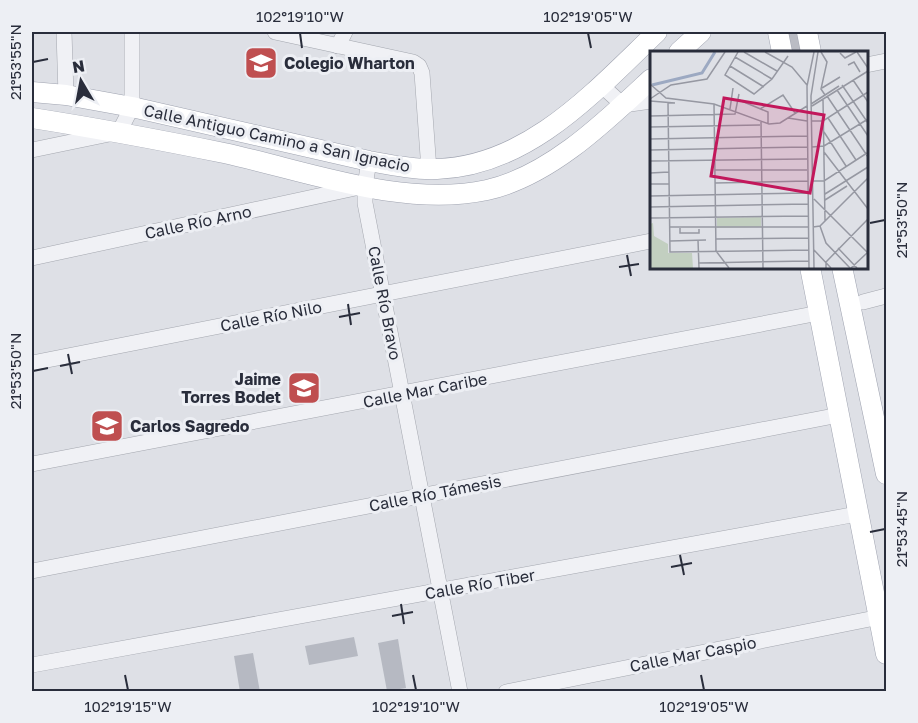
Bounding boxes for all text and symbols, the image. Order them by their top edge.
text: 102°19'10"W [256,7,344,25]
text: 102°19'05"W [543,7,633,25]
text: 21°53'55"N [6,24,24,100]
school or university icon: Colegio Wharton [243,45,279,81]
north arrow [51,51,111,111]
inset map [650,51,867,268]
place label: Colegio Wharton [284,53,415,73]
text: N [71,55,86,77]
street label: Calle Antiguo Camino a San Ignacio [142,100,412,176]
text: 21°53'50"N [892,182,910,258]
street label: Calle Río Arno [143,201,253,243]
street label: Calle Río Bravo [364,244,406,362]
street label: Calle Río Nilo [219,296,323,336]
text: 21°53'50"N [6,333,24,409]
street label: Calle Mar Caribe [361,368,489,412]
place label: Jaime Torres Bodet [181,369,281,407]
school or university icon: Jaime Torres Bodet [286,370,322,406]
school or university icon: Carlos Sagredo [89,408,125,444]
place label: Carlos Sagredo [130,416,250,436]
street label: Calle Río Támesis [367,470,503,516]
text: 21°53'45"N [892,491,910,567]
street label: Calle Río Tiber [423,564,537,604]
street label: Calle Mar Caspio [628,632,758,676]
text: 102°19'15"W [84,697,172,715]
text: 102°19'10"W [372,697,460,715]
text: 102°19'05"W [659,697,749,715]

